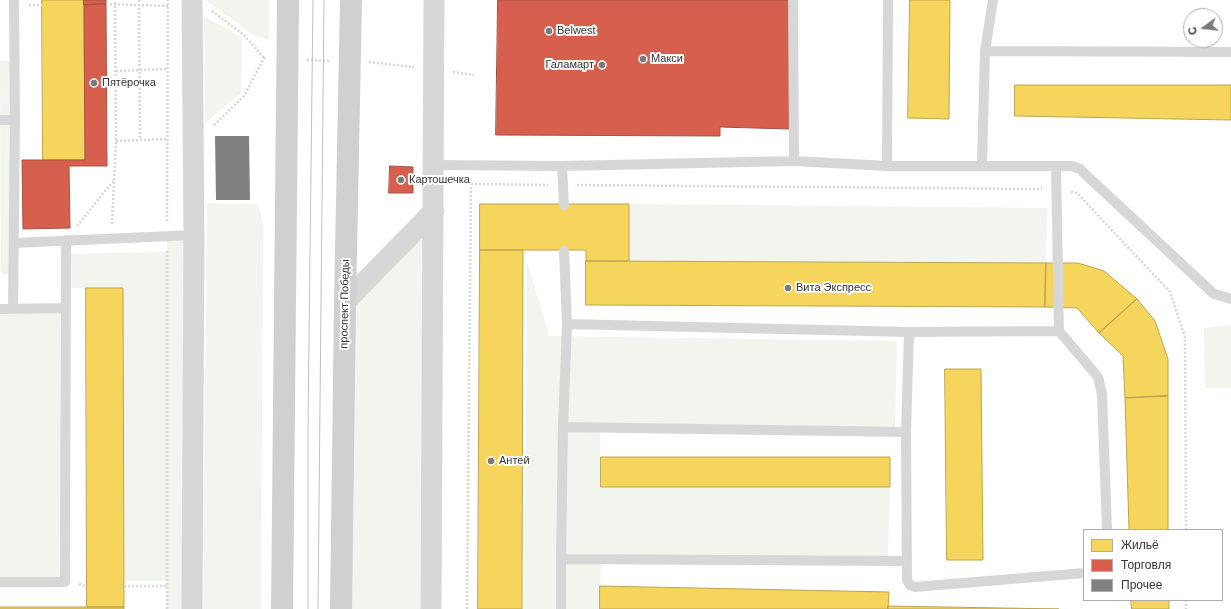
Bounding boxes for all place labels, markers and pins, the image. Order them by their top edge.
place label: Belwest [557,24,596,38]
marker: Belwest [544,26,554,36]
place label: Макси [651,52,683,66]
marker: Макси [638,54,648,64]
place label: Галамарт [545,58,594,72]
marker: Галамарт [597,60,607,70]
place label: Пятёрочка [102,76,156,90]
marker: Пятёрочка [89,78,99,88]
place label: Картошечка [409,173,470,187]
marker: Картошечка [396,175,406,185]
place label: Вита Экспресс [796,281,871,295]
marker: Вита Экспресс [783,283,793,293]
place label: Антей [499,454,530,468]
marker: Антей [486,456,496,466]

